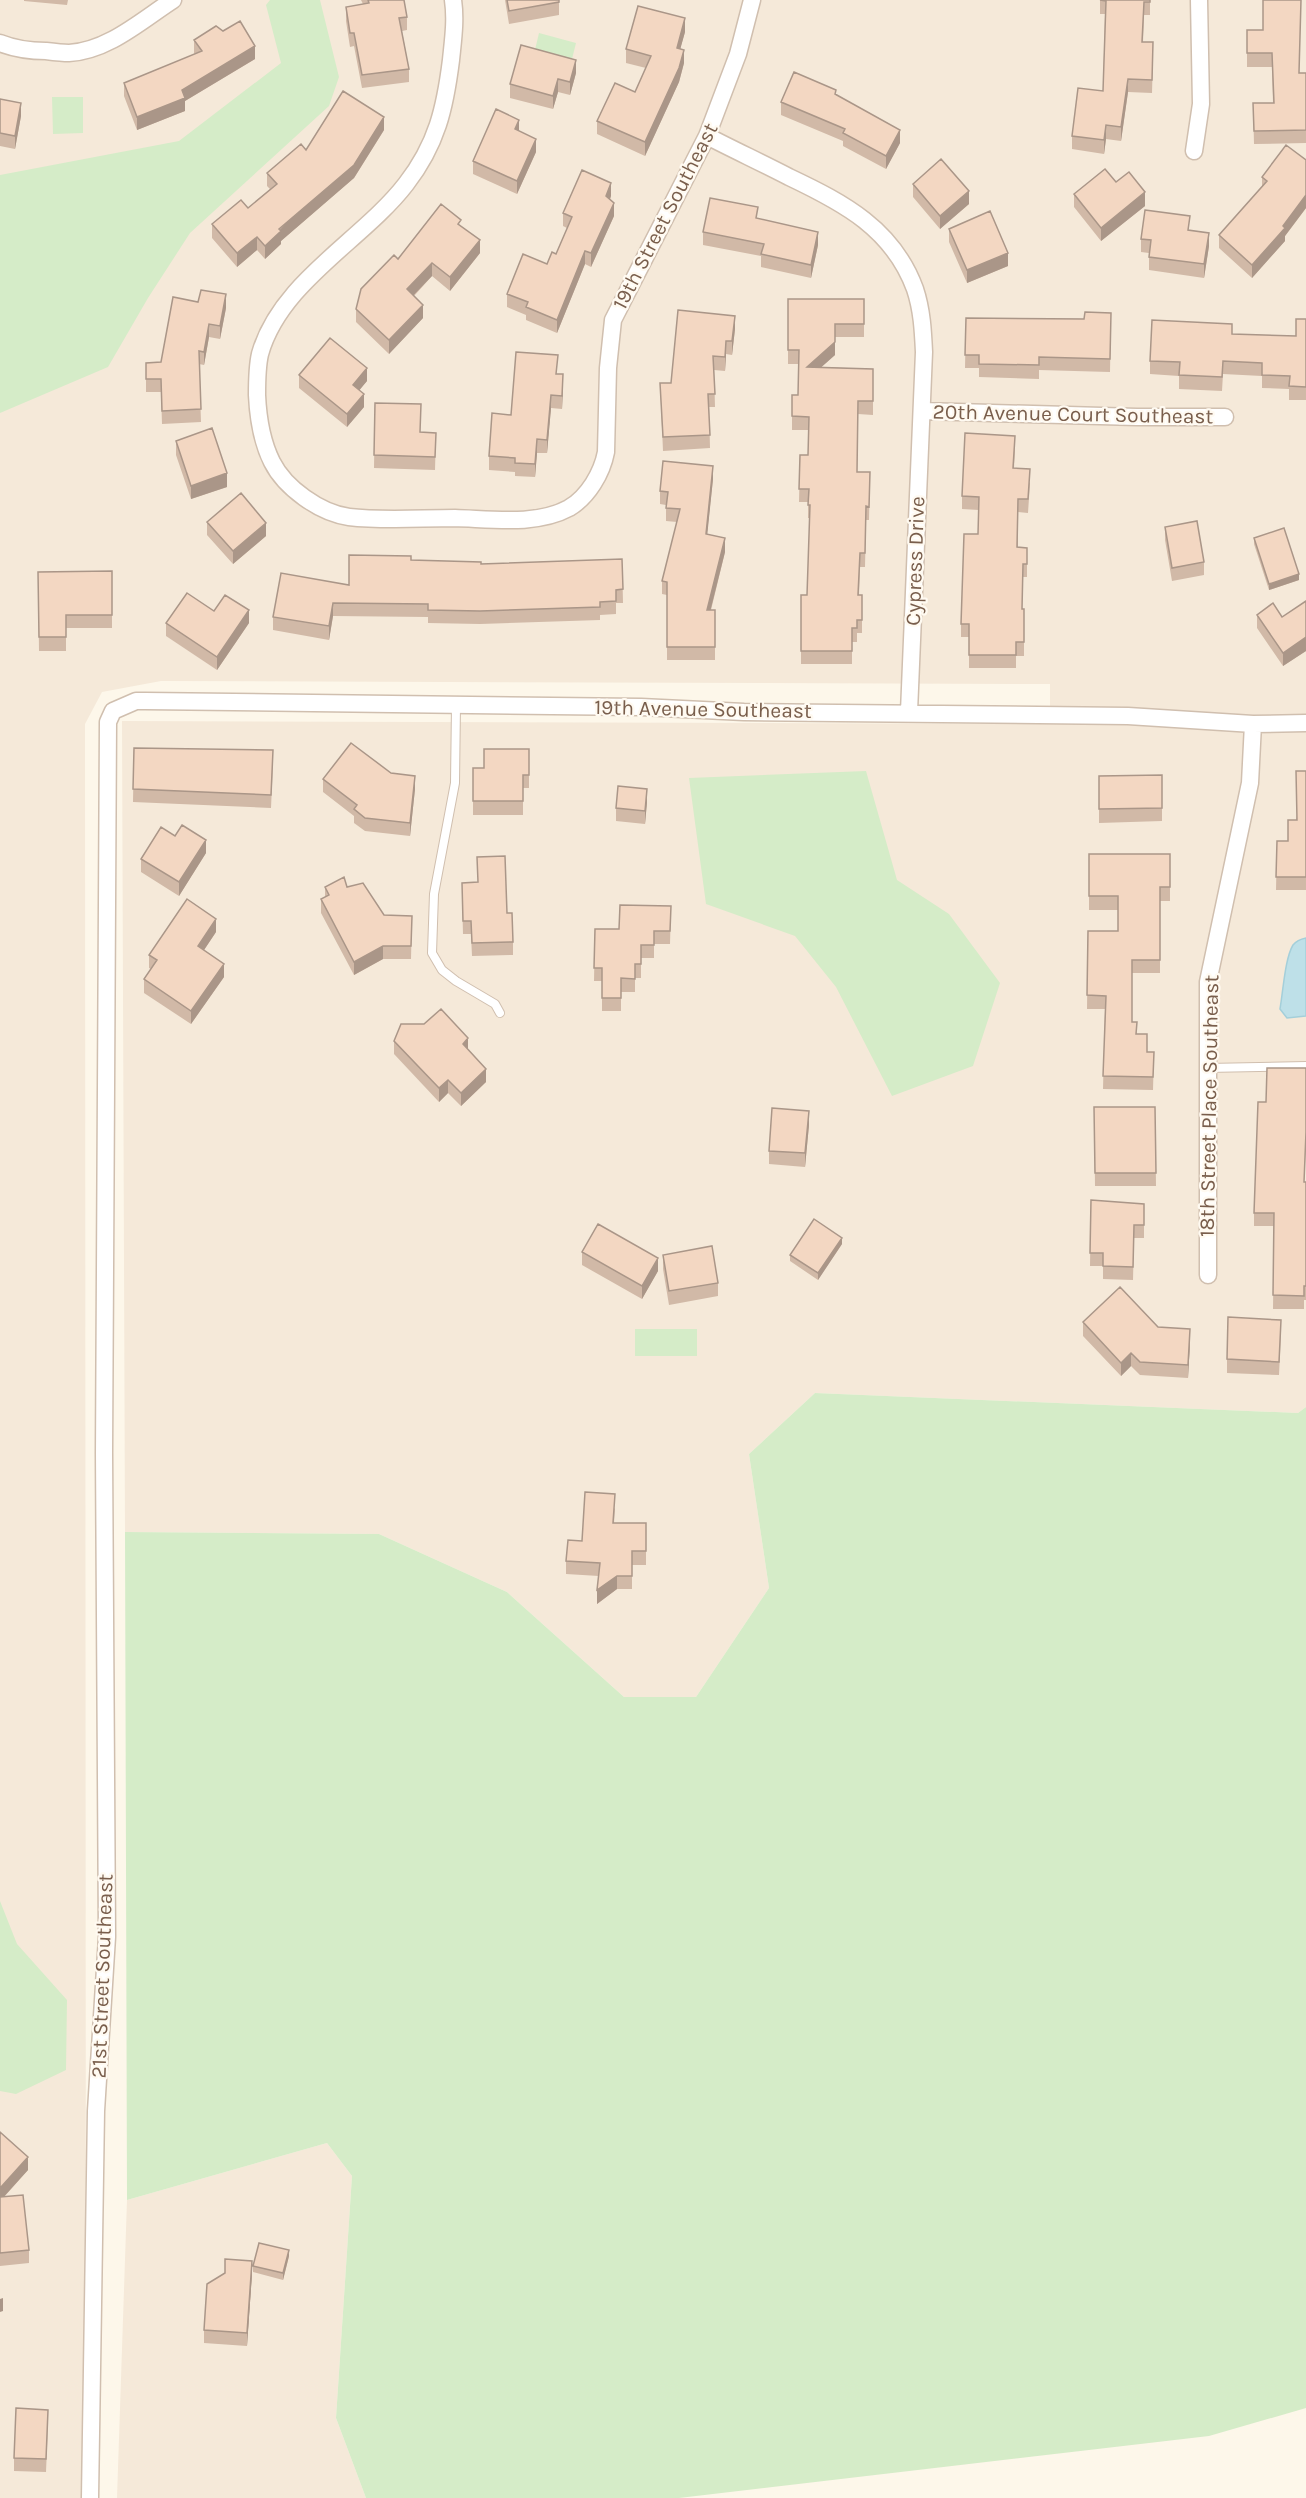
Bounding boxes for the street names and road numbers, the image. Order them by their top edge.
street label: 19th Street Southeast [608,119,723,313]
street label: 20th Avenue Court Southeast [933,400,1214,428]
street label: Cypress Drive [901,496,929,626]
street label: 19th Avenue Southeast [594,695,812,723]
street label: 18th Street Place Southeast [1195,974,1223,1237]
street label: 21st Street Southeast [86,1873,118,2079]

